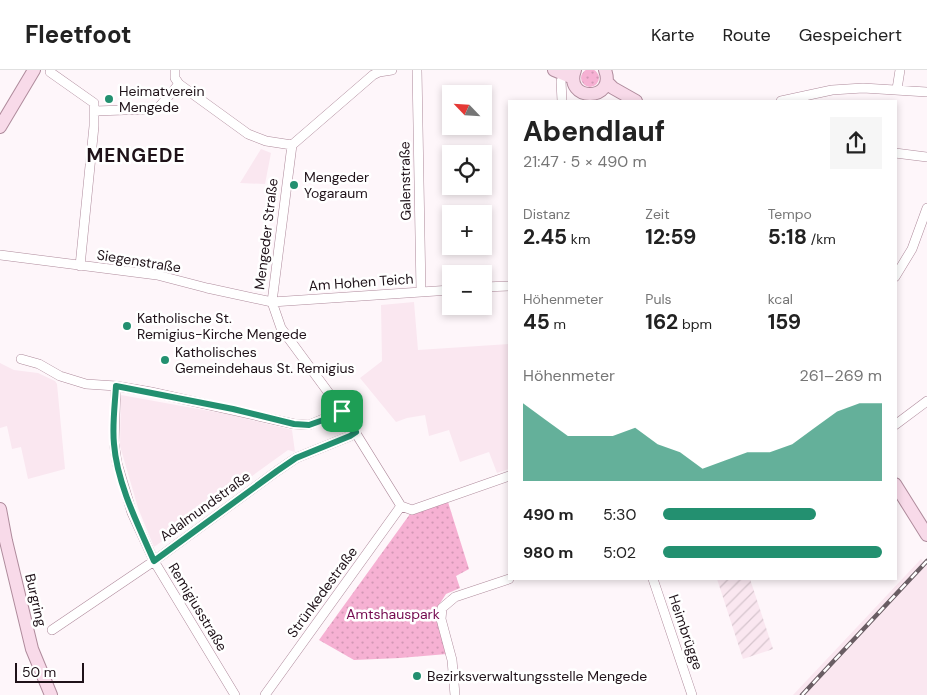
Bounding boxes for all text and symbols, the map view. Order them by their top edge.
text: Fleetfoot [25,19,132,50]
text: Karte [651,23,695,47]
text: Route [723,23,771,47]
text: Gespeichert [799,23,902,47]
place label: Heimatverein Mengede [119,82,204,116]
north arrow [442,85,492,135]
map controls [442,85,492,315]
marker: Heimatverein Mengede [103,93,115,105]
text: Abendlauf [523,113,665,150]
button: share [830,117,882,169]
street label: Galenstraße [395,141,415,221]
district label: MENGEDE [86,143,186,168]
button: locate [442,145,492,195]
text: 21:47 · 5 × 490 m [523,151,647,172]
place label: Mengeder Yogaraum [304,168,369,202]
street label: Mengeder Straße [250,177,282,291]
marker: Mengeder Yogaraum [288,179,300,191]
button: + [442,205,492,255]
text: Distanz [523,205,570,223]
text: Zeit [645,205,670,223]
text: Tempo [768,205,812,223]
text: 2.45 [523,223,567,251]
text: 12:59 [645,223,696,251]
text: 5:18 [768,223,807,251]
text: km [567,230,590,248]
text: /km [807,230,836,248]
street label: Siegenstraße [96,245,182,277]
button: − [442,265,492,315]
street label: Am Hohen Teich [308,269,414,295]
text: Höhenmeter [523,290,604,308]
text: Puls [645,290,672,308]
text: kcal [768,290,793,308]
text: 45 [523,308,550,336]
text: 162 [645,308,678,336]
text: 159 [768,308,801,336]
place label: Katholische St. Remigius-Kirche Mengede [137,309,307,343]
text: m [550,315,566,333]
text: bpm [678,315,712,333]
marker: Katholische St. Remigius-Kirche Mengede [121,320,133,332]
place label: Katholisches Gemeindehaus St. Remigius [175,343,355,377]
marker: Katholisches Gemeindehaus St. Remigius [159,354,171,366]
text: Höhenmeter [523,365,615,386]
text: 261–269 m [800,365,882,386]
pin [321,390,363,432]
icon: arrive [328,397,356,425]
street label: Adalmundstraße [156,467,254,545]
text: 490 m [523,504,574,525]
text: 5:30 [603,504,636,525]
text: 980 m [523,542,573,563]
text: 5:02 [603,542,636,563]
street label: Strünkedestraße [283,543,361,641]
street label: Remigiusstraße [165,560,231,654]
street label: Burgring [21,572,51,628]
street label: Heimbrügge [665,592,707,672]
park label: Amtshauspark [346,605,440,623]
scale bar [15,660,84,683]
text: 50 m [22,663,56,681]
place label: Bezirksverwaltungsstelle Mengede [427,667,647,685]
marker: Bezirksverwaltungsstelle Mengede [411,670,423,682]

